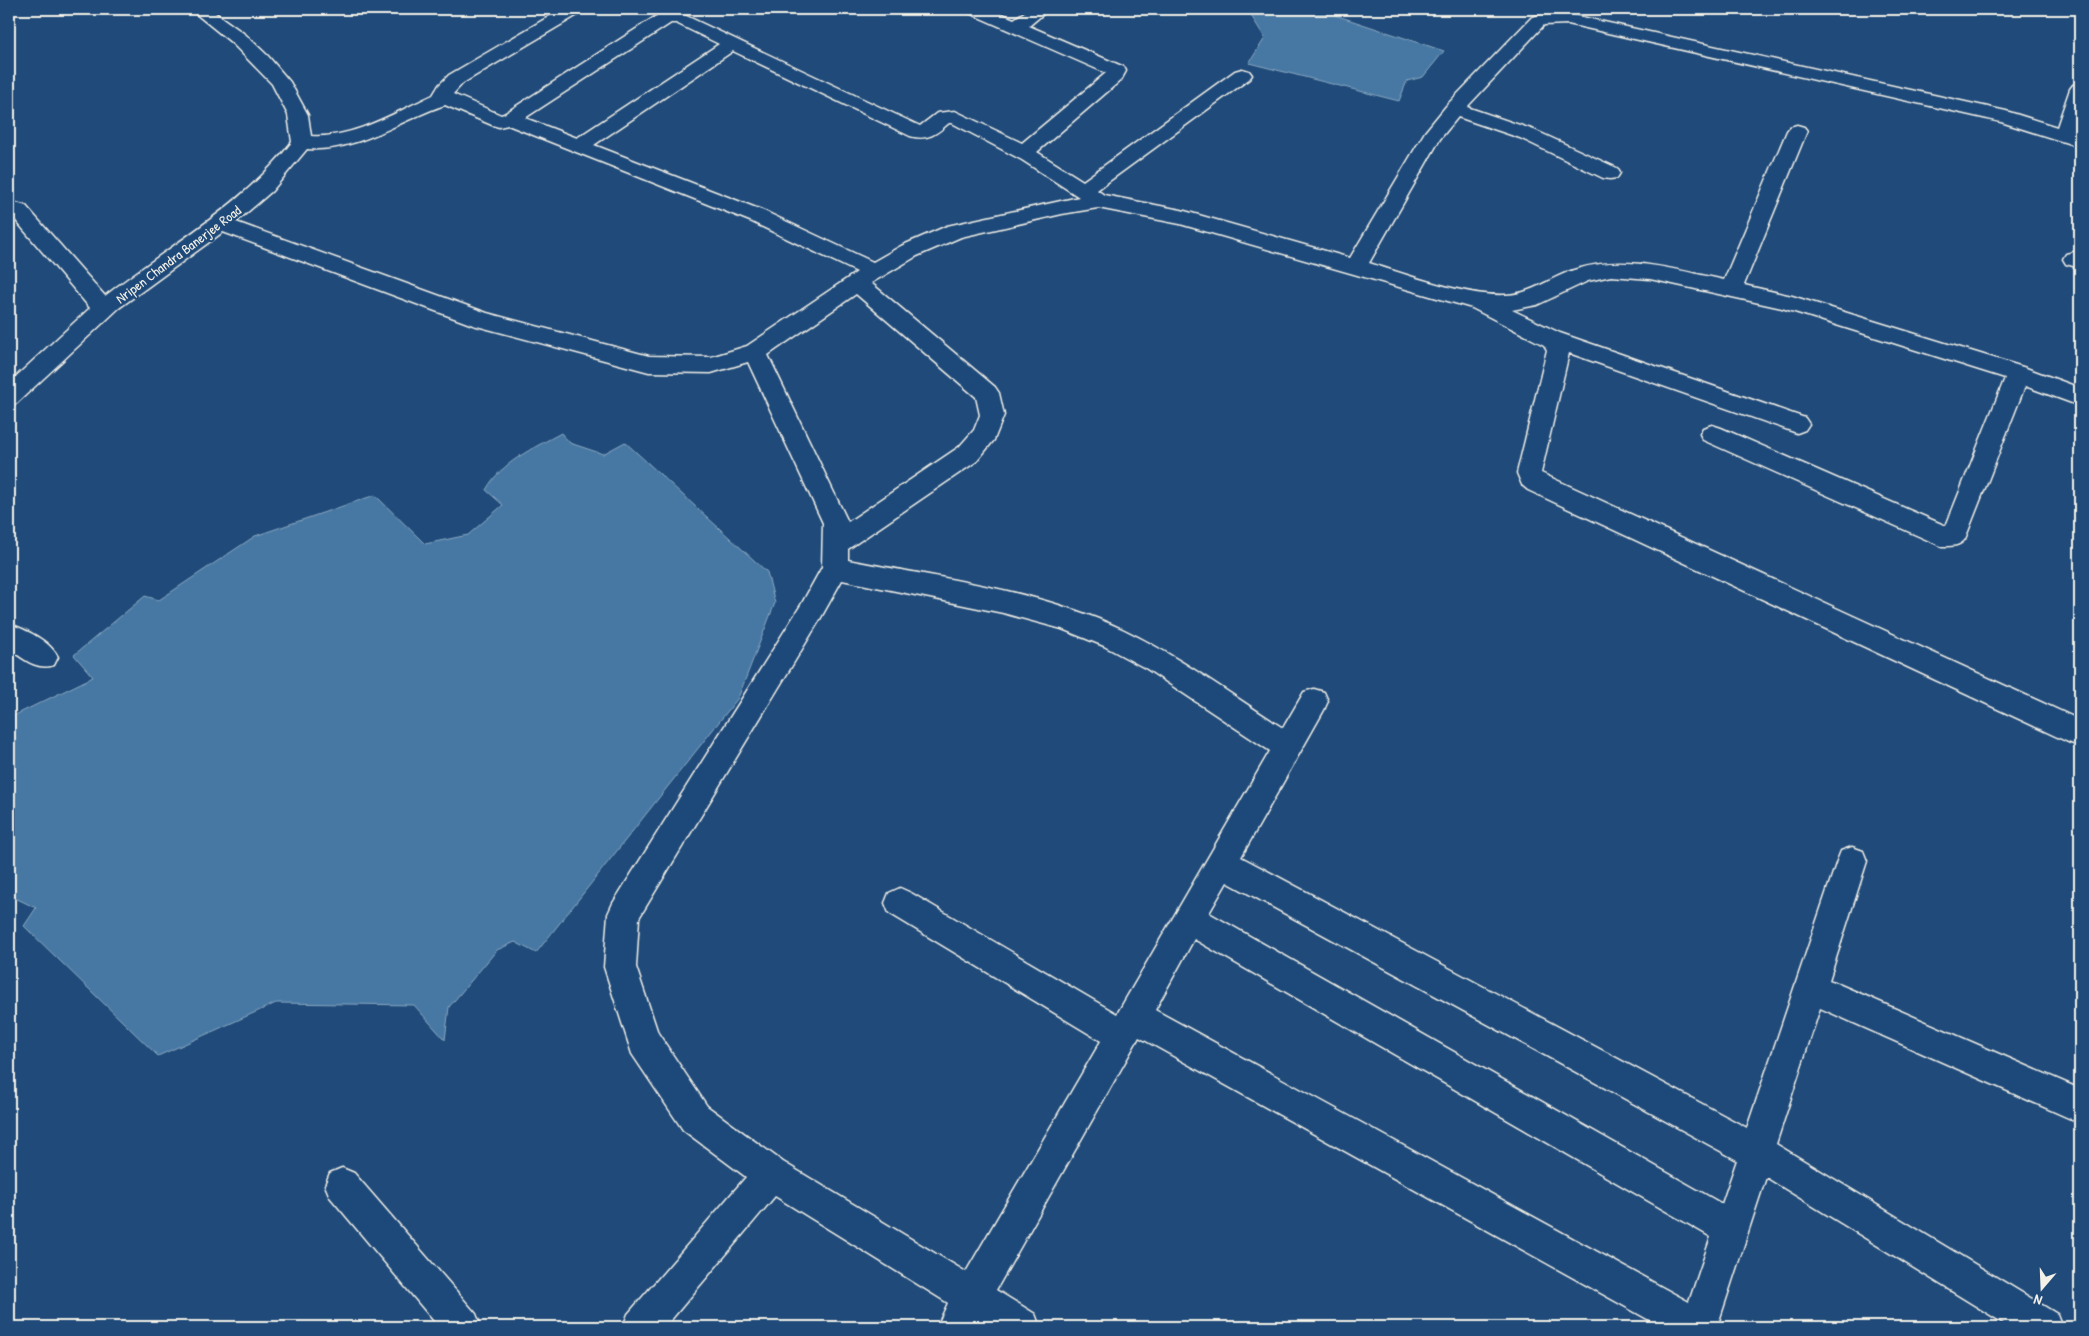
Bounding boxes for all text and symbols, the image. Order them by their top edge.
street label: Nripen Chandra Banerjee Road [111,200,246,308]
north arrow [2016,1264,2066,1314]
text: N [2030,1290,2044,1311]

